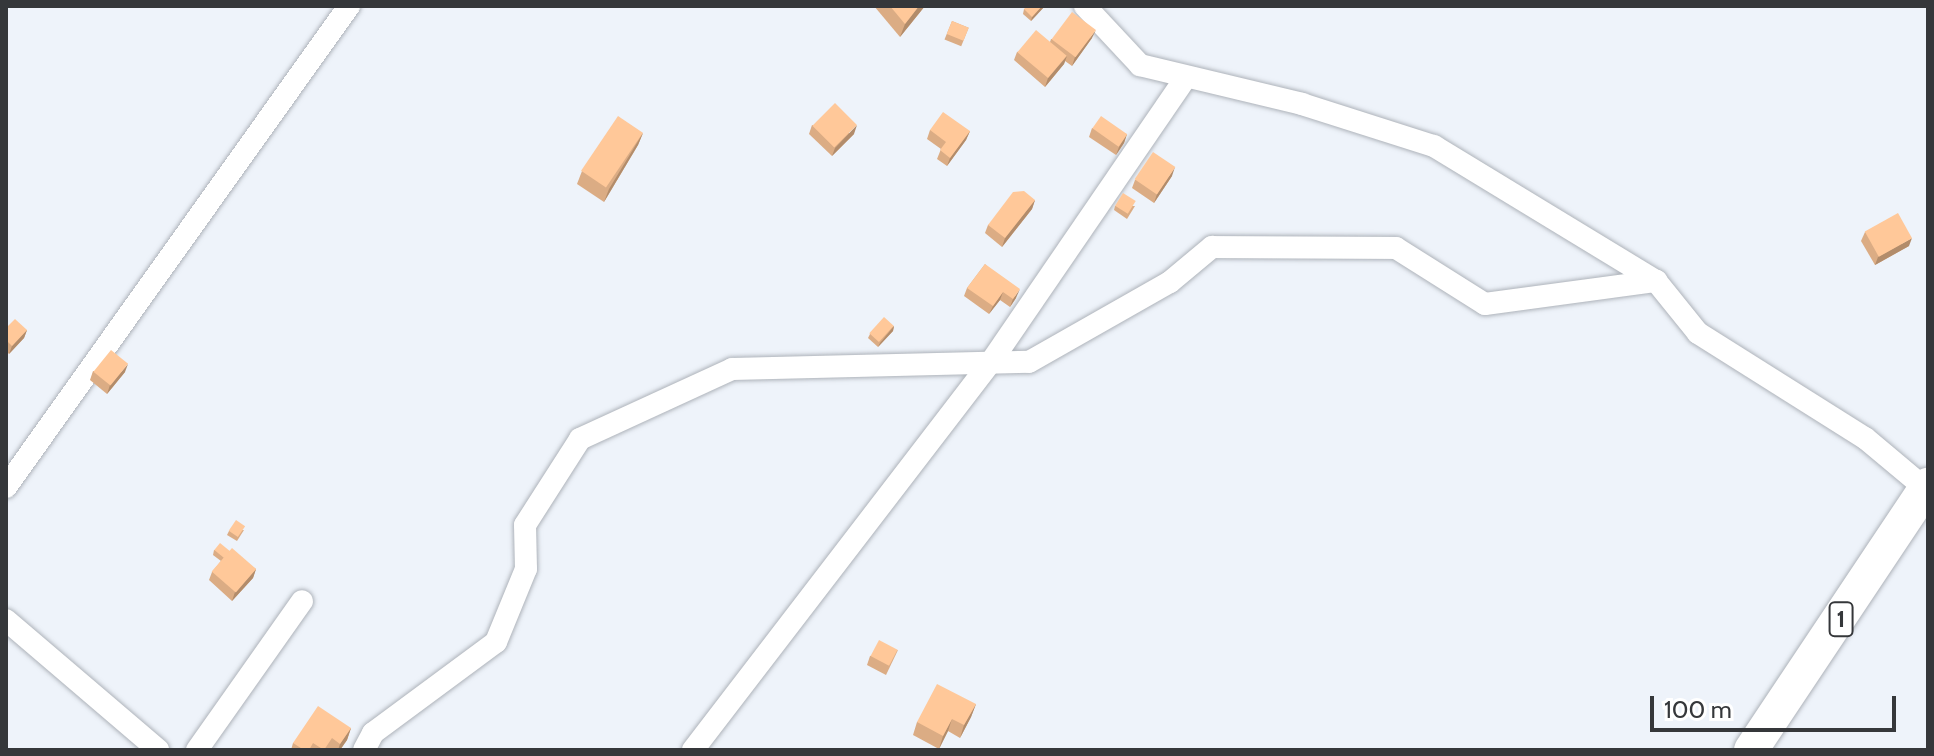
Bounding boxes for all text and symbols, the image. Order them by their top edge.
road number: 1 [1827,599,1855,639]
scale bar [1654,680,1900,730]
text: 100 m [1664,695,1732,724]

